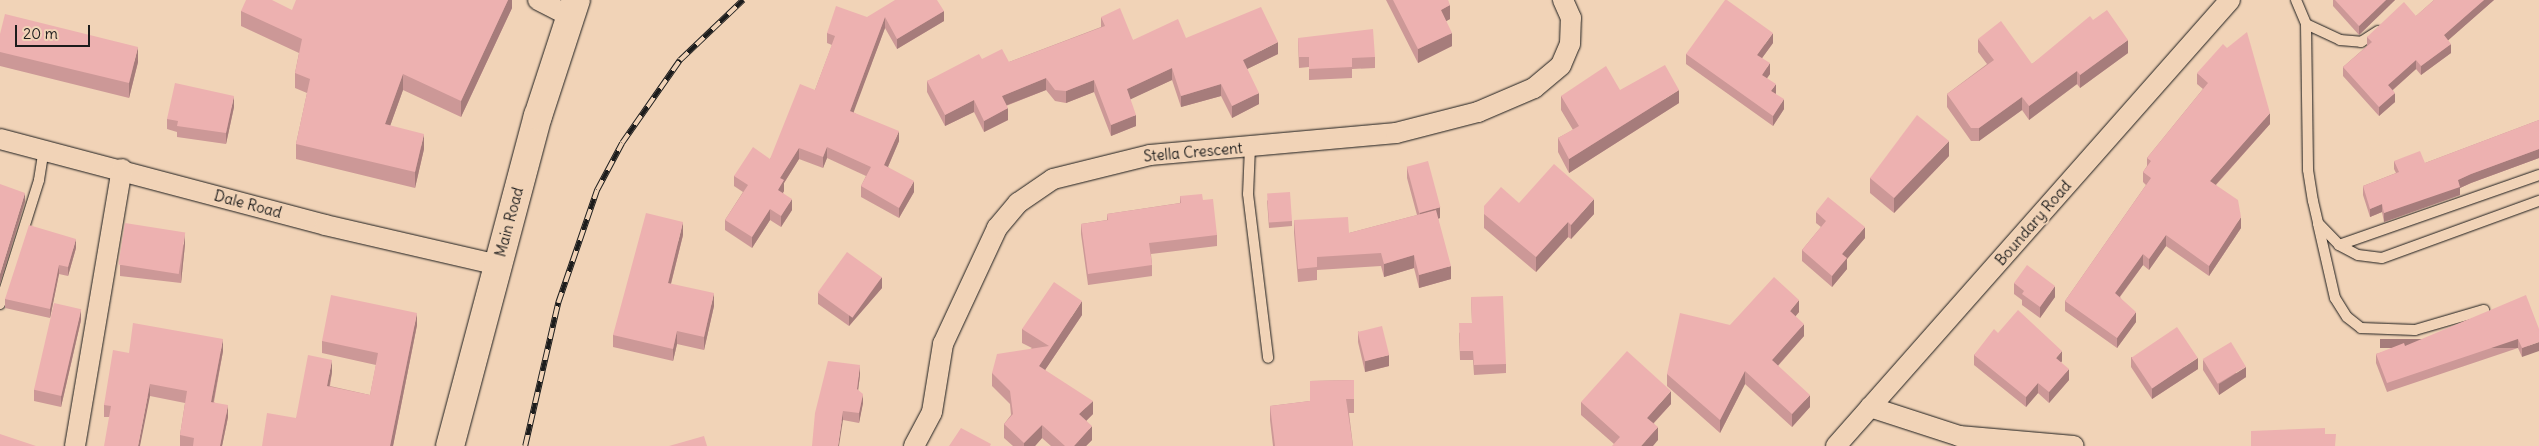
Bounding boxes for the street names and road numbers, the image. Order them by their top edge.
street label: Stella Crescent [1143,139,1243,165]
street label: Boundary Road [1991,177,2075,269]
street label: Main Road [491,185,527,259]
street label: Dale Road [212,186,284,222]

